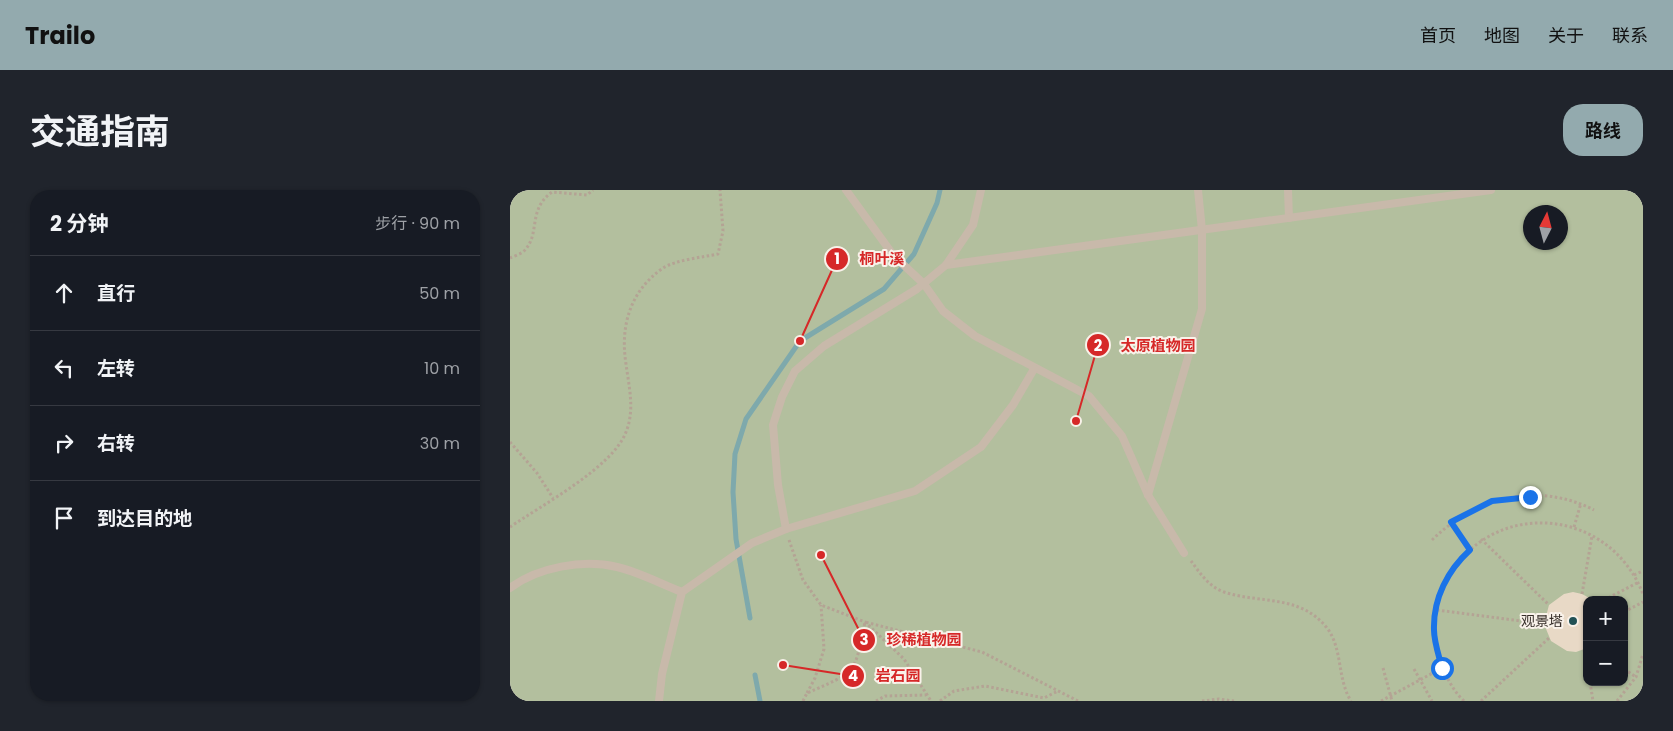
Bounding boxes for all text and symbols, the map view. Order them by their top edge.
text: Trailo [25,19,95,52]
text: 首页 [1420,23,1456,48]
text: 地图 [1484,23,1520,48]
text: 关于 [1548,23,1584,48]
text: 联系 [1612,23,1648,48]
button: 路线 [1563,104,1643,156]
text: 交通指南 [30,107,170,156]
north arrow [1523,205,1568,250]
text: 2 分钟 [50,209,108,238]
text: 步行 · 90 m [375,212,460,235]
callout: 桐叶溪 [825,244,915,274]
text: 1 [834,248,840,269]
text: 桐叶溪 [859,248,905,269]
icon: ahead [50,279,78,307]
text: 直行 [97,280,135,307]
text: 50 m [419,282,460,305]
callout: 太原植物园 [1086,330,1206,360]
text: 2 [1094,335,1103,356]
text: 太原植物园 [1120,335,1196,356]
icon: left [50,354,78,382]
text: 左转 [97,355,135,382]
text: 10 m [424,357,460,380]
icon: right [50,429,78,457]
text: 右转 [97,430,135,457]
text: 30 m [420,432,460,455]
route end [1519,486,1542,509]
icon: arrive [50,504,78,532]
text: 到达目的地 [97,505,192,532]
map controls [1583,596,1628,686]
button: + [1583,596,1628,641]
place label: 观景塔 [1521,611,1563,631]
marker: 观景塔 [1567,615,1579,627]
callout: 珍稀植物园 [851,625,971,655]
text: 3 [859,629,869,650]
text: 珍稀植物园 [886,629,962,650]
button: − [1583,641,1628,686]
route start [1431,657,1454,680]
callout: 岩石园 [841,661,931,691]
text: 4 [848,665,858,686]
text: 岩石园 [875,665,921,686]

